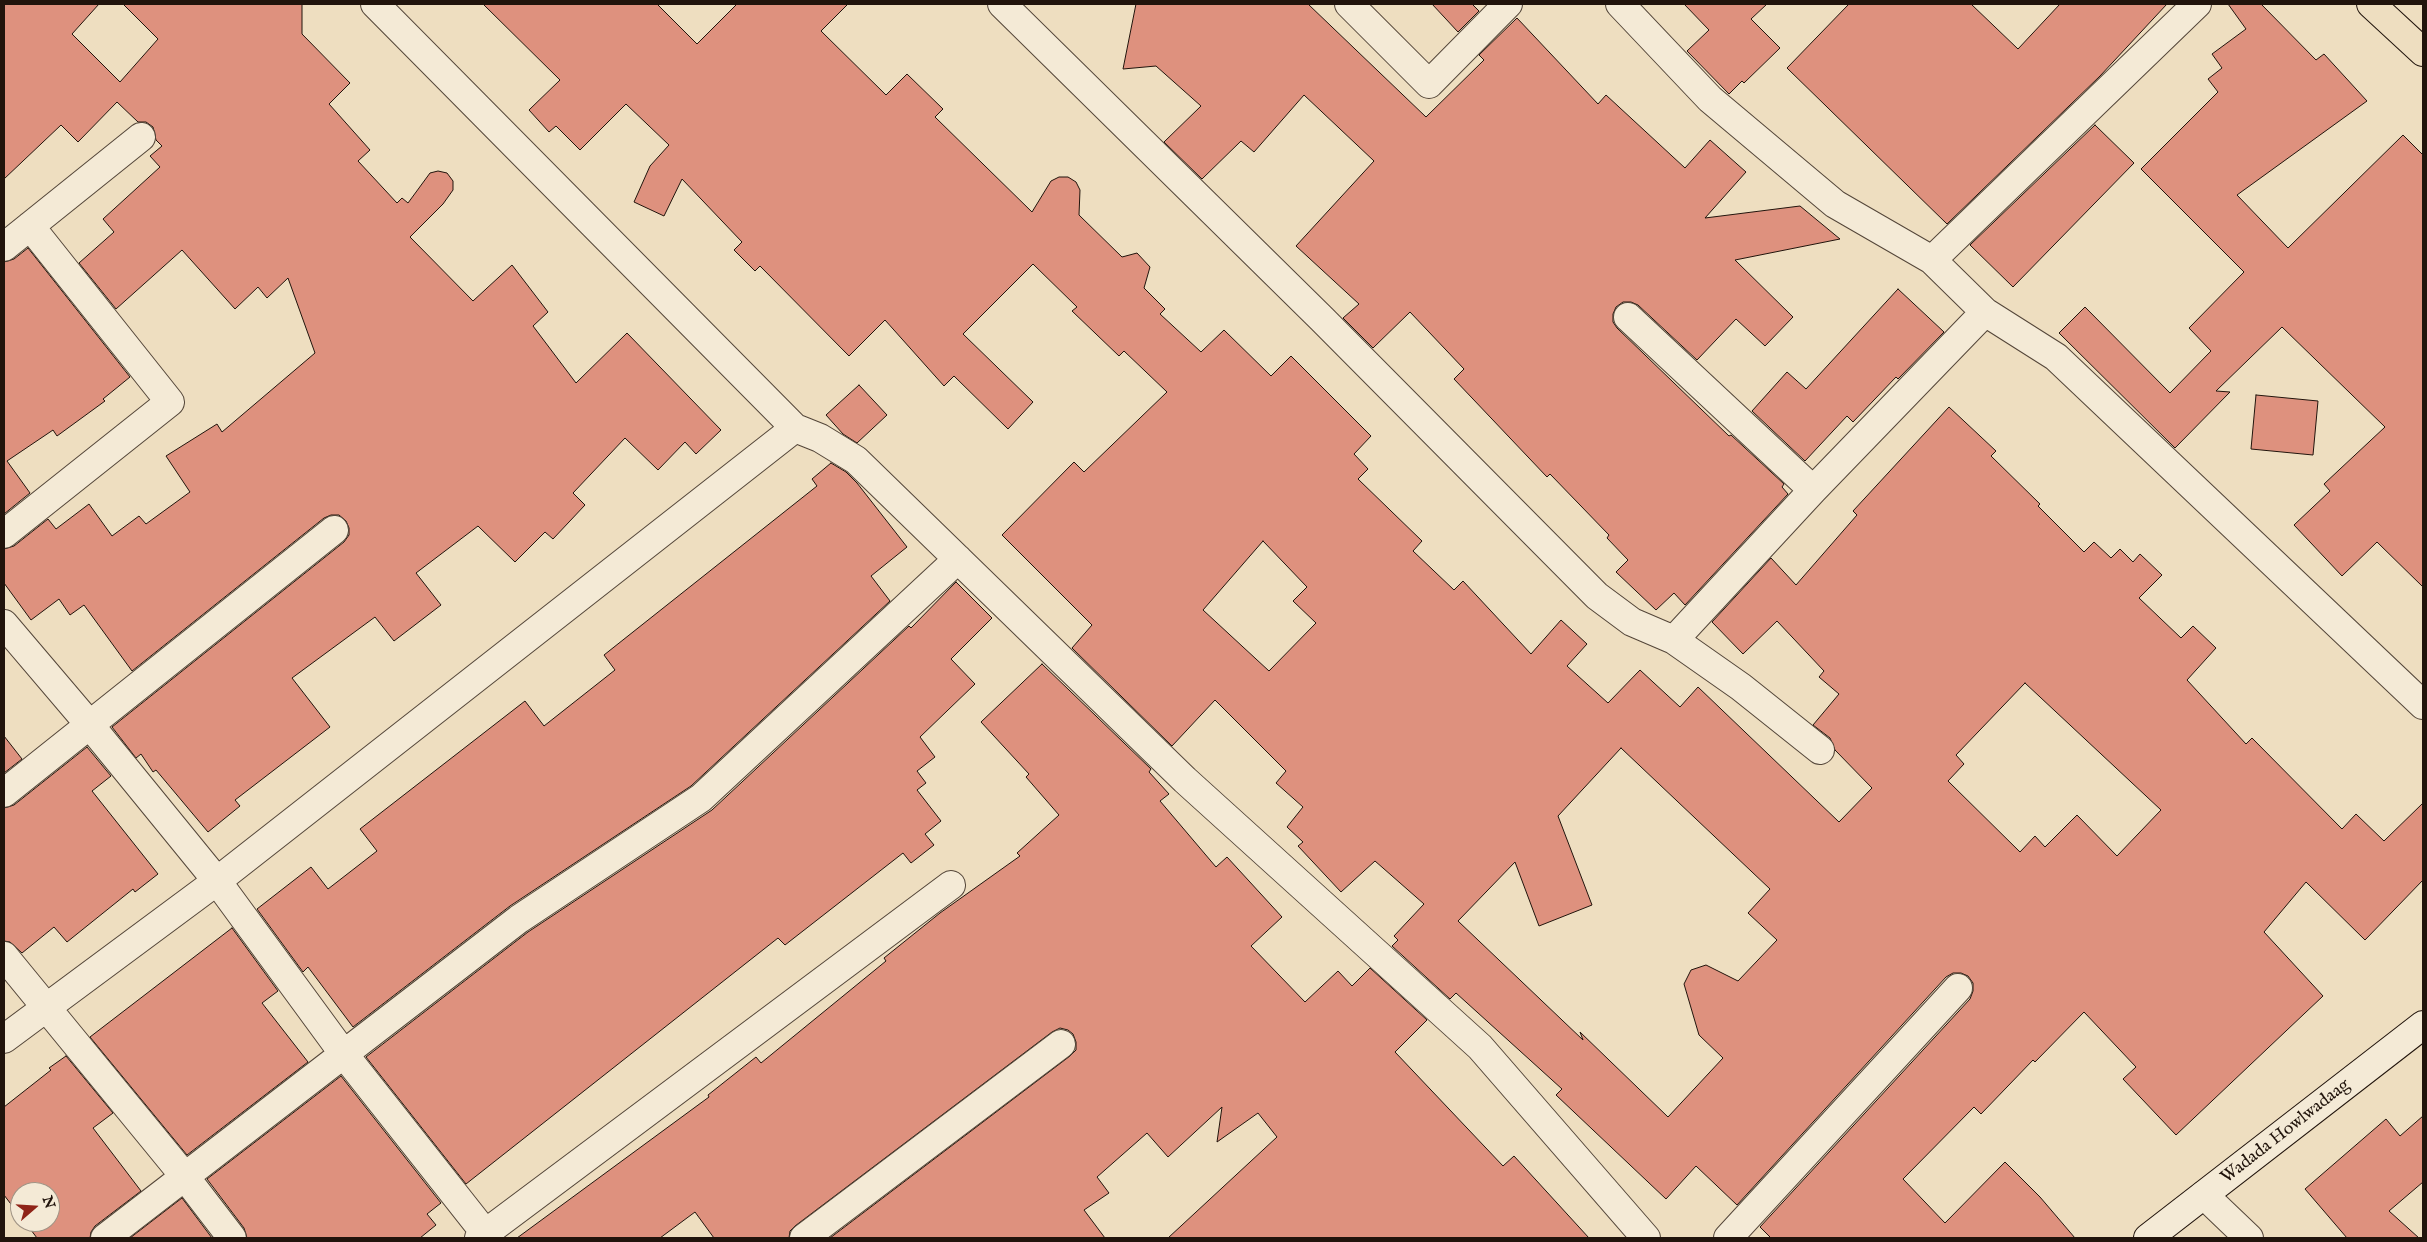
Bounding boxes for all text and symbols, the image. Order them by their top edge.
street label: Wadada Howlwadaag [2217,1075,2355,1189]
north arrow [10,1182,60,1232]
text: N [38,1194,59,1211]

